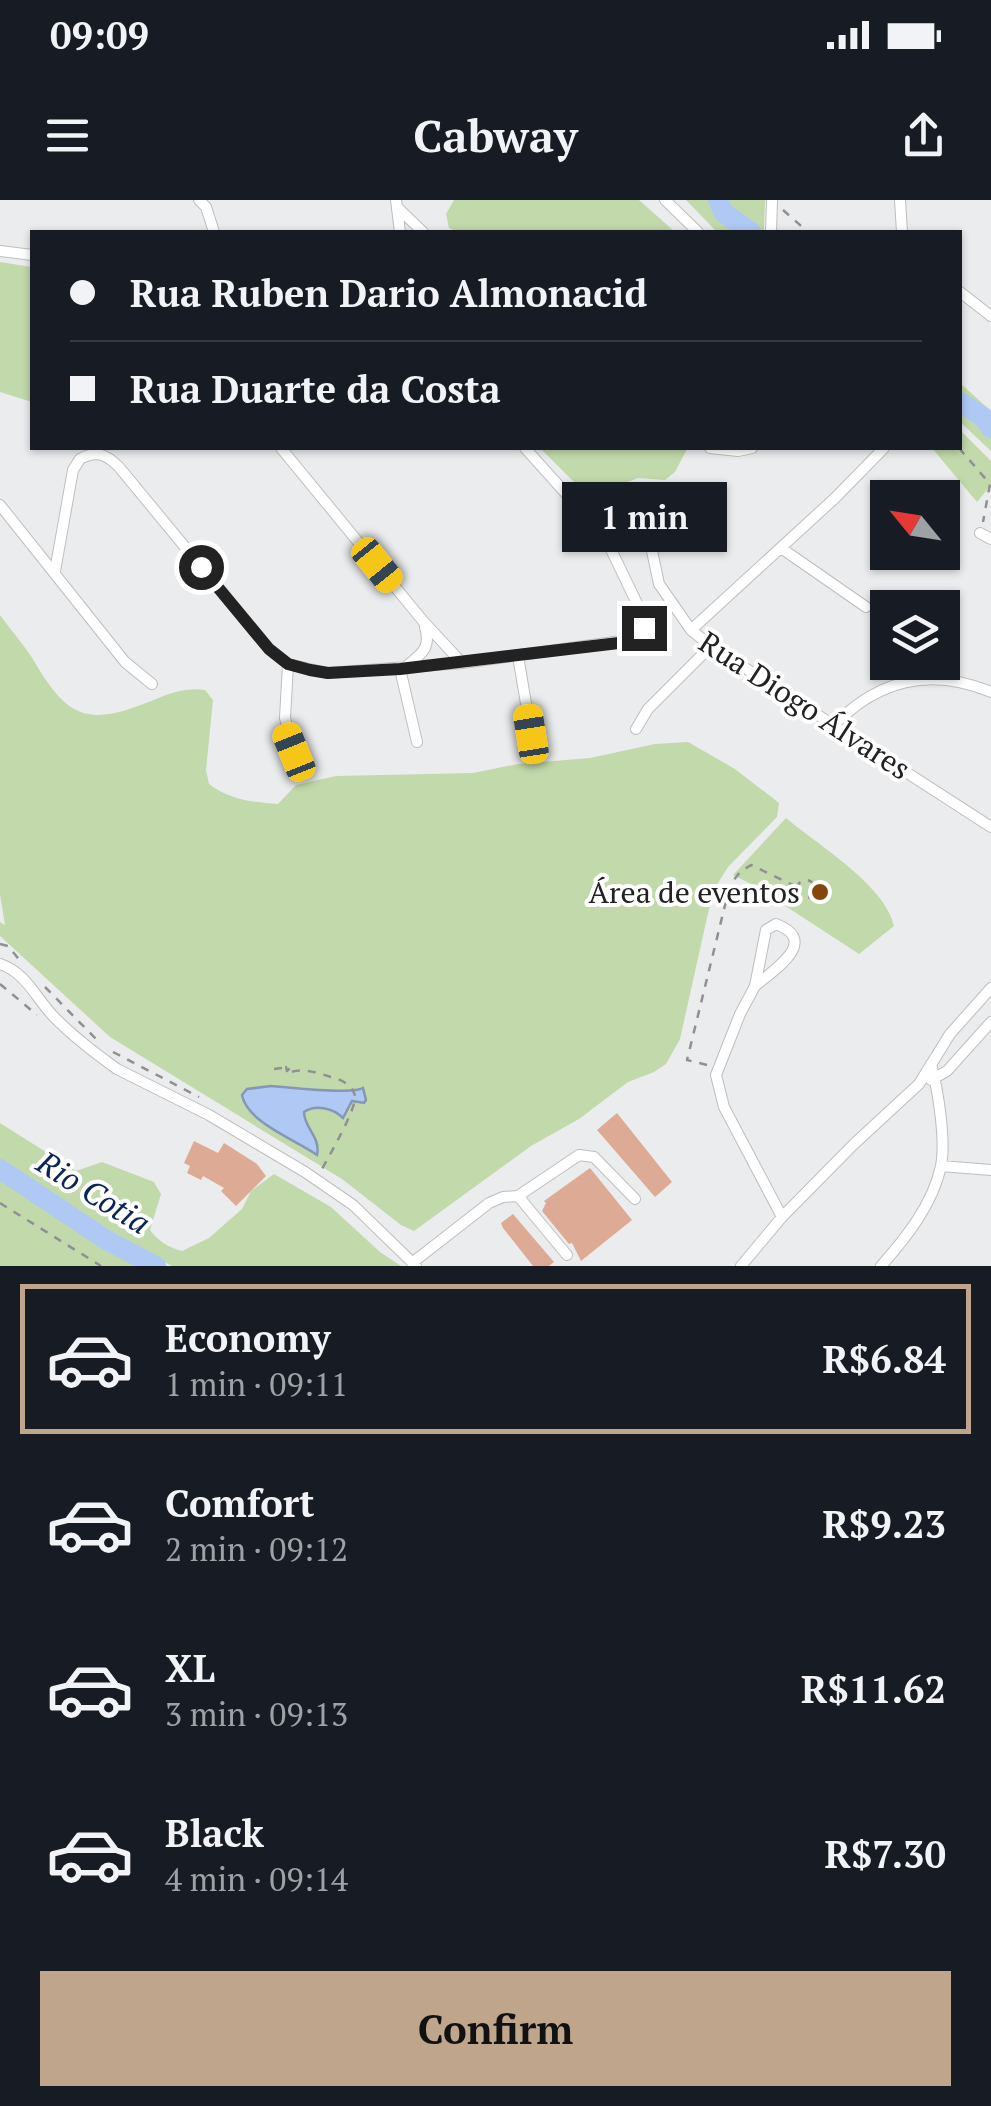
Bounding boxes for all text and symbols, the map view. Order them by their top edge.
text: 09:09 [50,10,149,60]
text: Cabway [413,105,578,165]
icon: menu [40,108,95,163]
icon: share [896,108,951,163]
text: Rua Ruben Dario Almonacid [130,268,647,318]
text: Rua Duarte da Costa [130,364,501,414]
north arrow [870,480,960,570]
map controls [870,480,960,680]
callout: 1 min [562,483,726,553]
text: 1 min [601,496,688,538]
car [346,532,408,598]
route start [179,545,224,590]
button: layers [870,590,960,680]
route end [622,606,667,651]
street label: Rua Diogo Álvares [692,622,918,788]
car [511,702,551,766]
car [269,719,319,785]
place label: Área de eventos [589,872,800,912]
marker: Área de eventos [809,881,831,903]
water label: Rio Cotia [29,1140,158,1243]
text: Economy [165,1313,331,1363]
icon: car [45,1314,135,1404]
text: R$6.84 [822,1334,946,1384]
text: 1 min · 09:11 [165,1363,348,1405]
text: Comfort [165,1478,314,1528]
icon: car [45,1479,135,1569]
text: R$9.23 [822,1499,946,1549]
text: 2 min · 09:12 [165,1528,348,1570]
text: XL [165,1643,215,1693]
icon: car [45,1644,135,1734]
text: R$11.62 [801,1664,946,1714]
text: 3 min · 09:13 [165,1693,348,1735]
text: Black [165,1808,264,1858]
icon: car [45,1809,135,1899]
text: R$7.30 [824,1829,946,1879]
text: 4 min · 09:14 [165,1858,348,1900]
button: Confirm [40,1971,951,2086]

